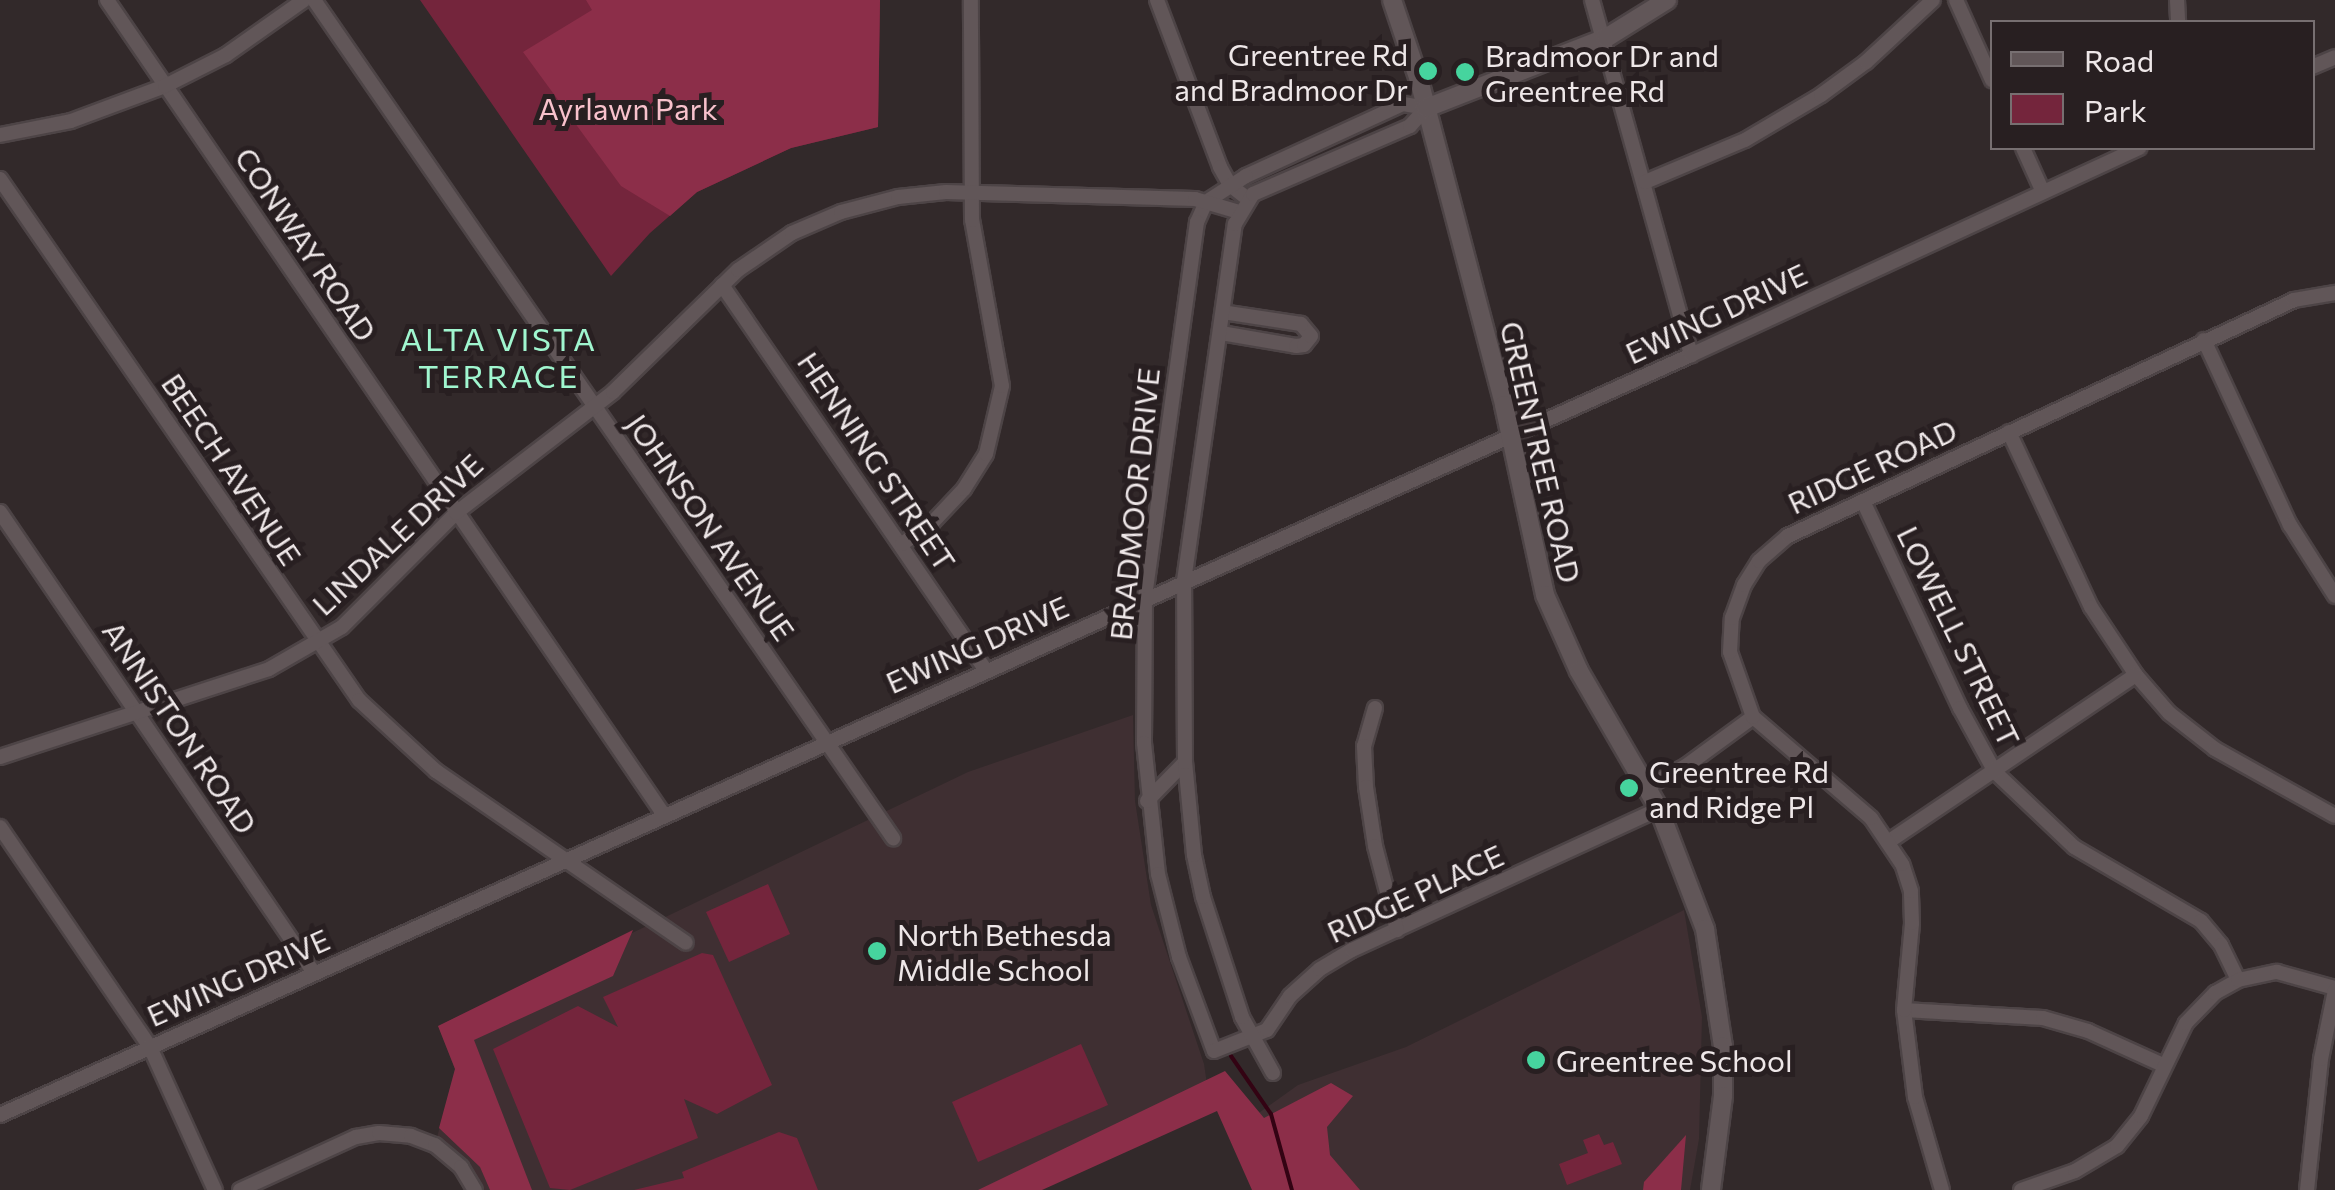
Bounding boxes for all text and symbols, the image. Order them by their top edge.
legend [1990,20,2315,150]
place label: Greentree Rd and Bradmoor Dr [1174,36,1408,106]
place label: Bradmoor Dr and Greentree Rd [1485,37,1719,108]
text: Road [2084,41,2154,78]
marker: Greentree Rd and Bradmoor Dr [1417,60,1439,82]
marker: Bradmoor Dr and Greentree Rd [1454,61,1476,83]
park label: Ayrlawn Park [538,90,718,126]
text: Park [2084,91,2147,128]
street label: CONWAY ROAD [228,140,384,348]
street label: EWING DRIVE [1620,255,1812,371]
street label: GREENTREE ROAD [1493,318,1589,586]
district label: ALTA VISTA TERRACE [400,320,598,395]
street label: HENNING STREET [791,345,963,577]
street label: BEECH AVENUE [155,366,309,572]
street label: BRADMOOR DRIVE [1102,366,1166,642]
street label: JOHNSON AVENUE [619,407,803,647]
street label: RIDGE ROAD [1782,411,1962,521]
street label: LINDALE DRIVE [304,446,490,622]
street label: LOWELL STREET [1890,520,2028,752]
street label: EWING DRIVE [880,588,1074,700]
street label: ANNISTON ROAD [96,614,264,840]
place label: Greentree Rd and Ridge Pl [1649,753,1829,824]
marker: Greentree Rd and Ridge Pl [1618,777,1640,799]
street label: RIDGE PLACE [1321,836,1509,950]
place label: North Bethesda Middle School [897,916,1112,986]
street label: EWING DRIVE [141,921,335,1033]
marker: North Bethesda Middle School [866,940,888,962]
place label: Greentree School [1556,1042,1793,1078]
marker: Greentree School [1525,1049,1547,1071]

